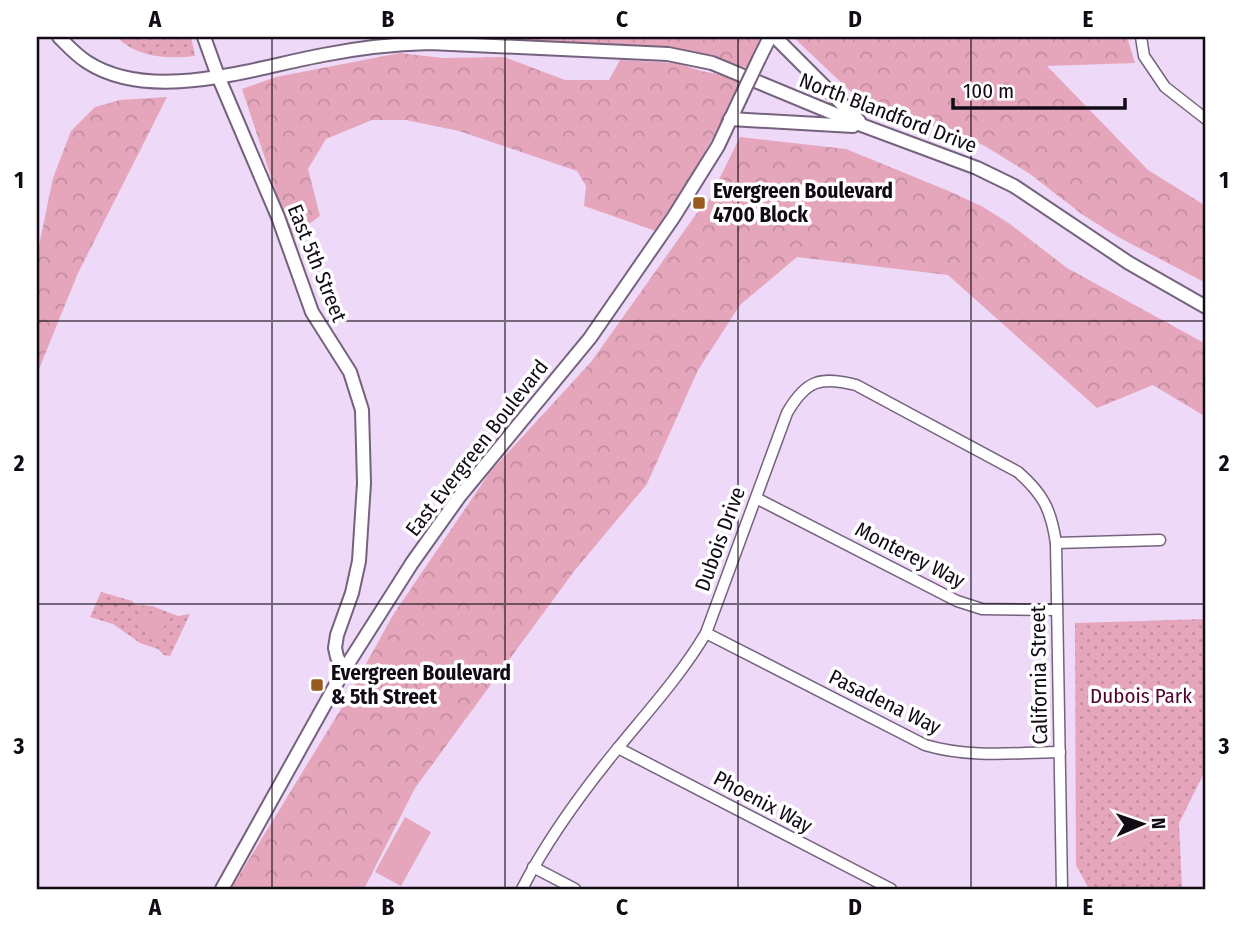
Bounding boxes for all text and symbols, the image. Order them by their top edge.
text: A [148,5,162,33]
text: B [382,5,395,33]
text: C [616,5,628,33]
text: D [848,5,862,33]
text: E [1083,5,1094,33]
scale bar [953,66,1124,110]
street label: North Blandford Drive [795,67,981,159]
text: 100 m [963,78,1014,104]
text: 1 [14,166,24,194]
text: 1 [1219,166,1229,194]
place label: Evergreen Boulevard 4700 Block [713,178,893,228]
marker: Evergreen Boulevard 4700 Block [691,195,707,211]
street label: East 5th Street [282,200,352,326]
street label: East Evergreen Boulevard [400,355,554,541]
text: 2 [13,449,25,477]
text: 2 [1218,449,1230,477]
street label: Dubois Drive [689,483,751,595]
street label: Monterey Way [851,516,970,594]
street label: California Street [1025,605,1053,745]
place label: Evergreen Boulevard & 5th Street [331,660,511,710]
street label: Pasadena Way [825,664,946,741]
marker: Evergreen Boulevard & 5th Street [309,677,325,693]
park label: Dubois Park [1090,683,1192,709]
text: 3 [13,732,25,760]
text: 3 [1218,732,1230,760]
street label: Phoenix Way [709,765,817,839]
north arrow [1106,790,1176,860]
text: N [1147,817,1170,830]
text: A [148,893,162,921]
text: B [382,893,395,921]
text: C [616,893,628,921]
text: D [848,893,862,921]
text: E [1083,893,1094,921]

